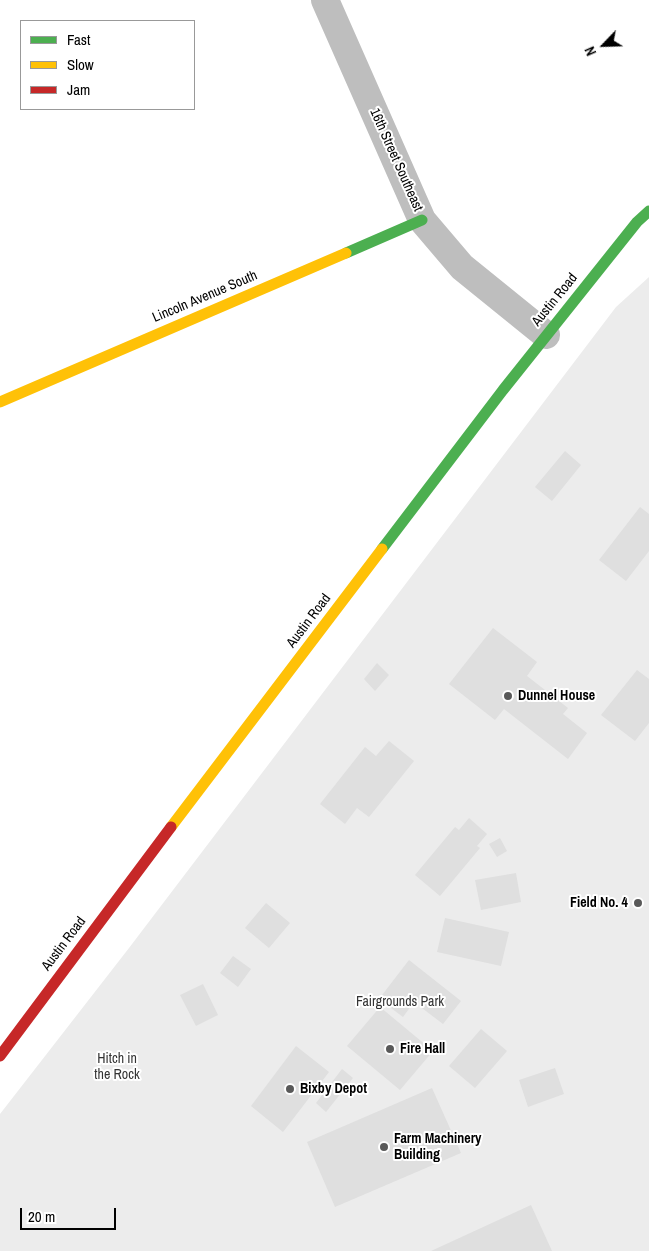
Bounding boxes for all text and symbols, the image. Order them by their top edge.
legend [20,20,195,110]
north arrow [579,20,629,70]
text: Fast [67,29,90,50]
text: N [580,44,600,59]
text: Slow [67,54,94,75]
text: Jam [67,79,90,100]
street label: 16th Street Southeast [366,106,426,214]
street label: Lincoln Avenue South [150,267,260,327]
street label: Austin Road [529,270,581,330]
street label: Austin Road [283,591,335,651]
place label: Dunnel House [518,688,595,704]
marker: Dunnel House [502,690,514,702]
place label: Field No. 4 [570,895,628,911]
marker: Field No. 4 [632,897,644,909]
street label: Austin Road [38,914,90,974]
park label: Fairgrounds Park [356,994,444,1010]
place label: Fire Hall [400,1041,445,1057]
marker: Fire Hall [384,1043,396,1055]
park label: Hitch in the Rock [94,1051,140,1084]
place label: Bixby Depot [300,1081,367,1097]
marker: Bixby Depot [284,1083,296,1095]
place label: Farm Machinery Building [394,1131,481,1164]
marker: Farm Machinery Building [378,1141,390,1153]
scale bar [22,1198,119,1230]
text: 20 m [28,1206,55,1227]

